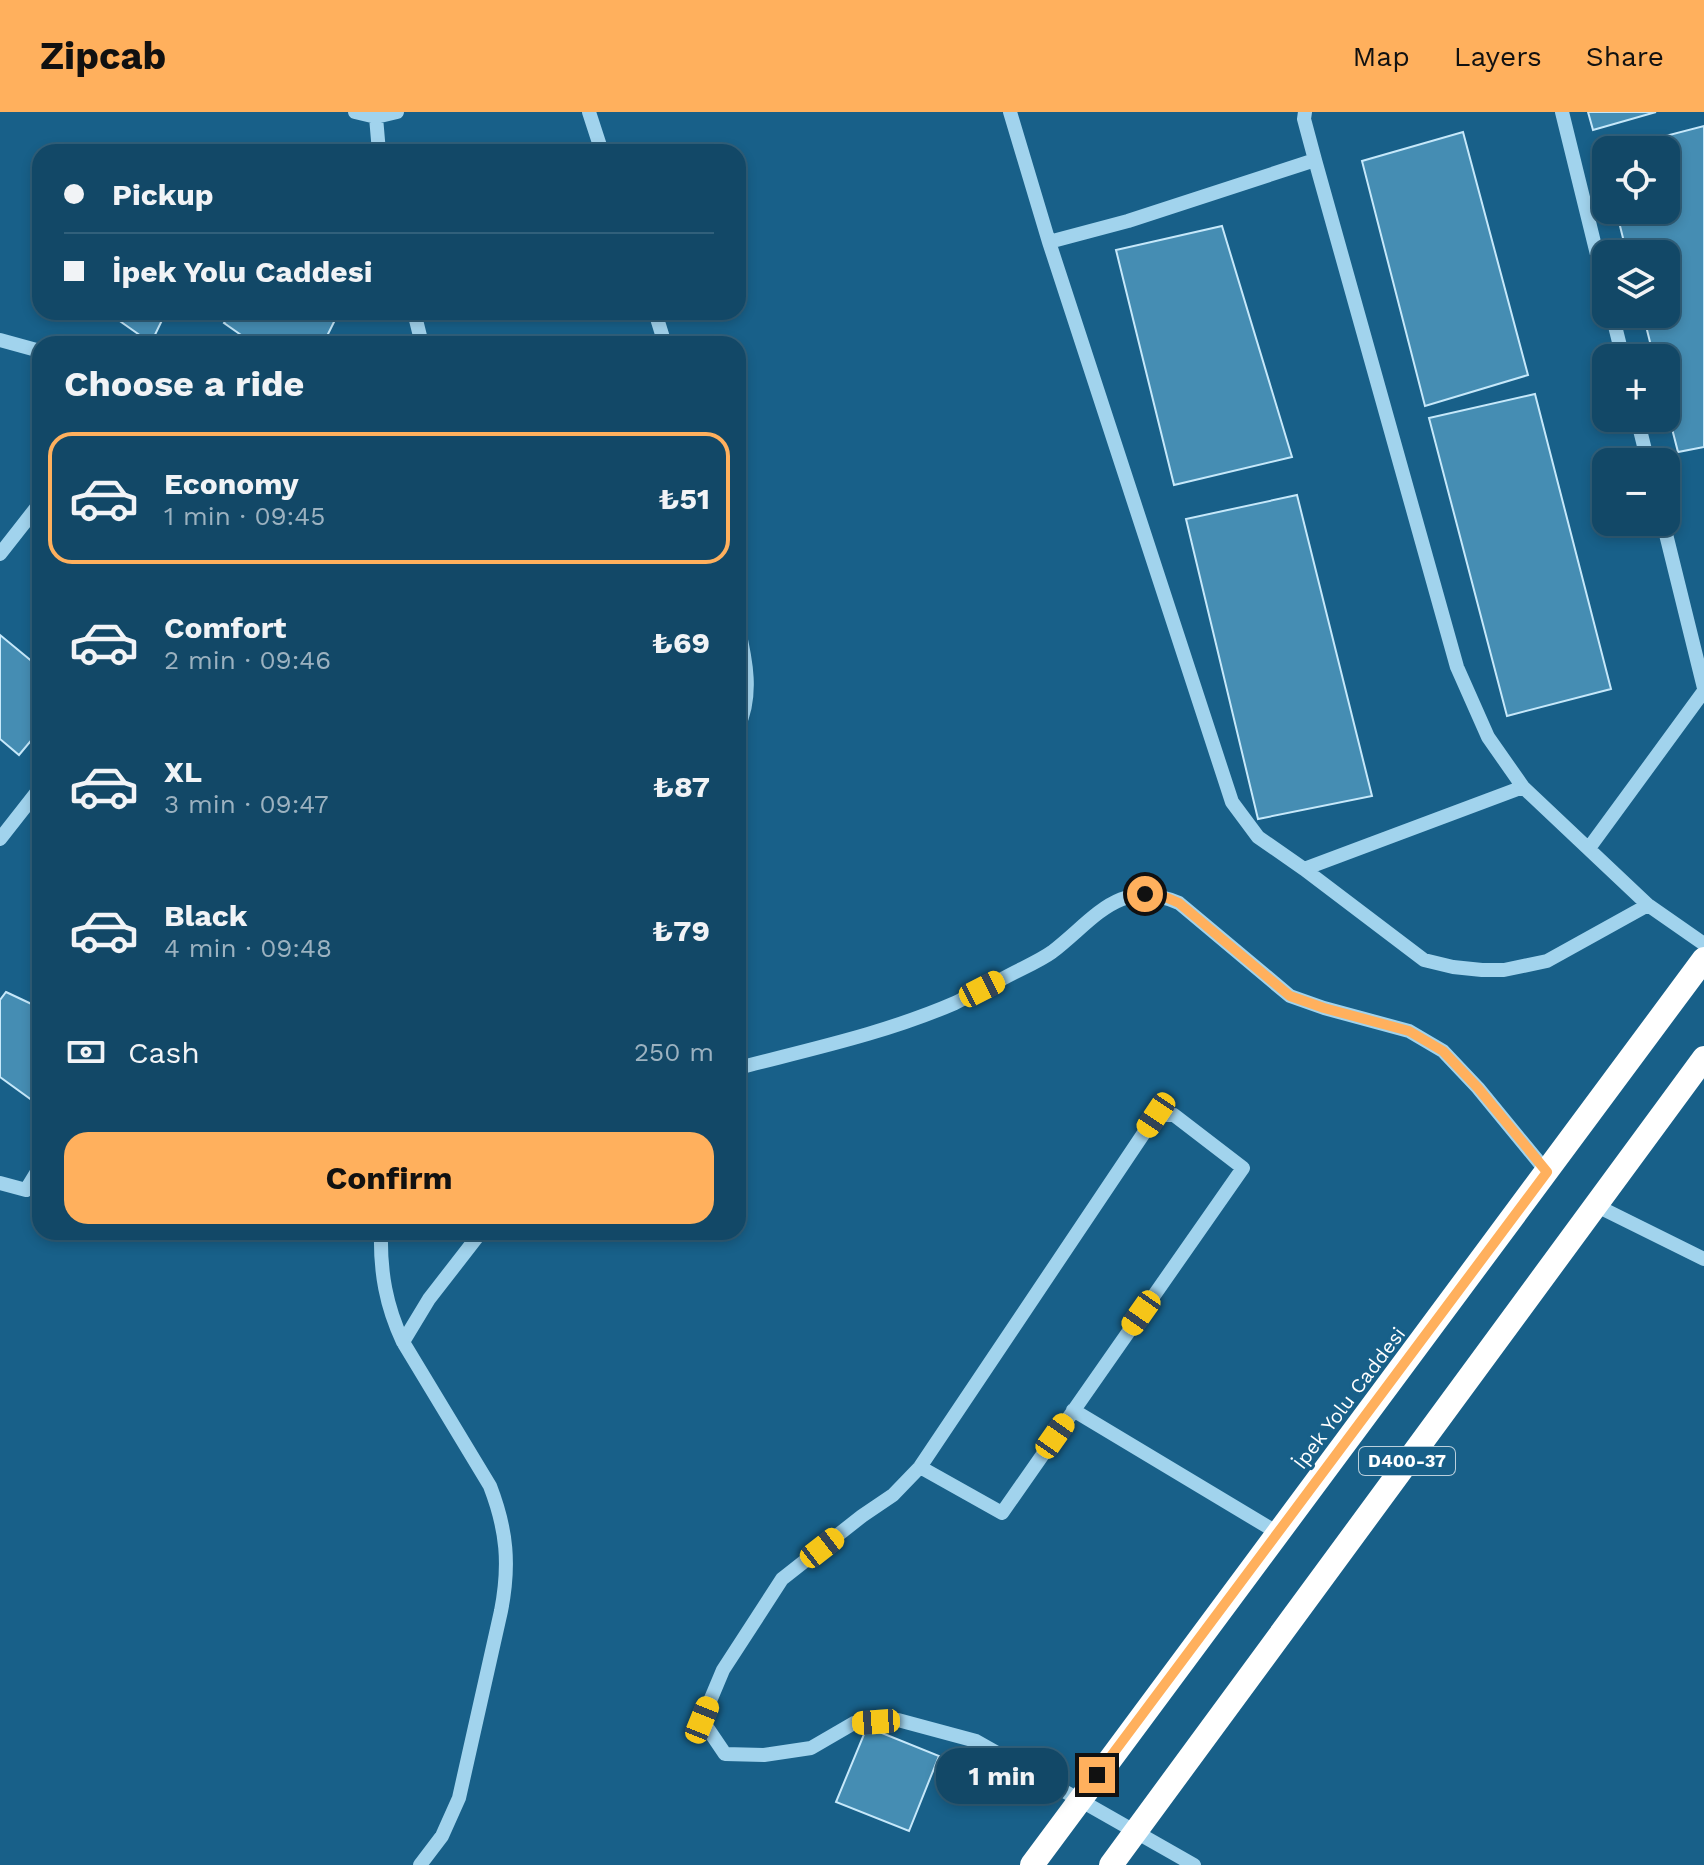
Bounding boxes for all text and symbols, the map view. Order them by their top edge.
text: Zipcab [40,34,166,78]
text: Map [1353,40,1410,73]
text: Layers [1454,40,1542,73]
text: Share [1586,40,1664,73]
map controls [1592,136,1680,536]
button: locate [1592,136,1680,224]
text: Pickup [112,177,214,212]
button: layers [1592,240,1680,328]
text: İpek Yolu Caddesi [112,254,372,289]
button: + [1592,344,1680,432]
text: Choose a ride [64,363,304,405]
button: − [1592,448,1680,536]
icon: car [68,462,140,534]
text: Economy [164,466,299,501]
text: ₺51 [658,481,710,516]
text: 1 min · 09:45 [164,501,325,531]
icon: car [68,606,140,678]
text: Comfort [164,610,286,645]
text: ₺69 [652,625,710,660]
text: 2 min · 09:46 [164,645,331,675]
icon: car [68,750,140,822]
text: XL [164,754,202,789]
text: ₺87 [653,769,710,804]
text: 3 min · 09:47 [164,789,329,819]
route start [1127,876,1163,912]
icon: car [68,894,140,966]
text: Black [164,898,248,933]
text: ₺79 [652,913,710,948]
text: 4 min · 09:48 [164,933,332,963]
car [955,967,1009,1011]
icon: cash [64,1030,108,1074]
text: Cash [128,1035,200,1070]
text: 250 m [634,1037,714,1067]
car [1133,1088,1179,1142]
button: Confirm [64,1132,714,1224]
car [1117,1286,1165,1340]
street label: İpek Yolu Caddesi [1288,1322,1410,1474]
car [1031,1409,1079,1463]
road number: D400-37 [1359,1447,1455,1475]
car [796,1524,848,1572]
car [682,1693,722,1747]
car [851,1708,901,1736]
callout: 1 min [937,1747,1069,1803]
route end [1079,1757,1115,1793]
text: 1 min [969,1761,1035,1791]

